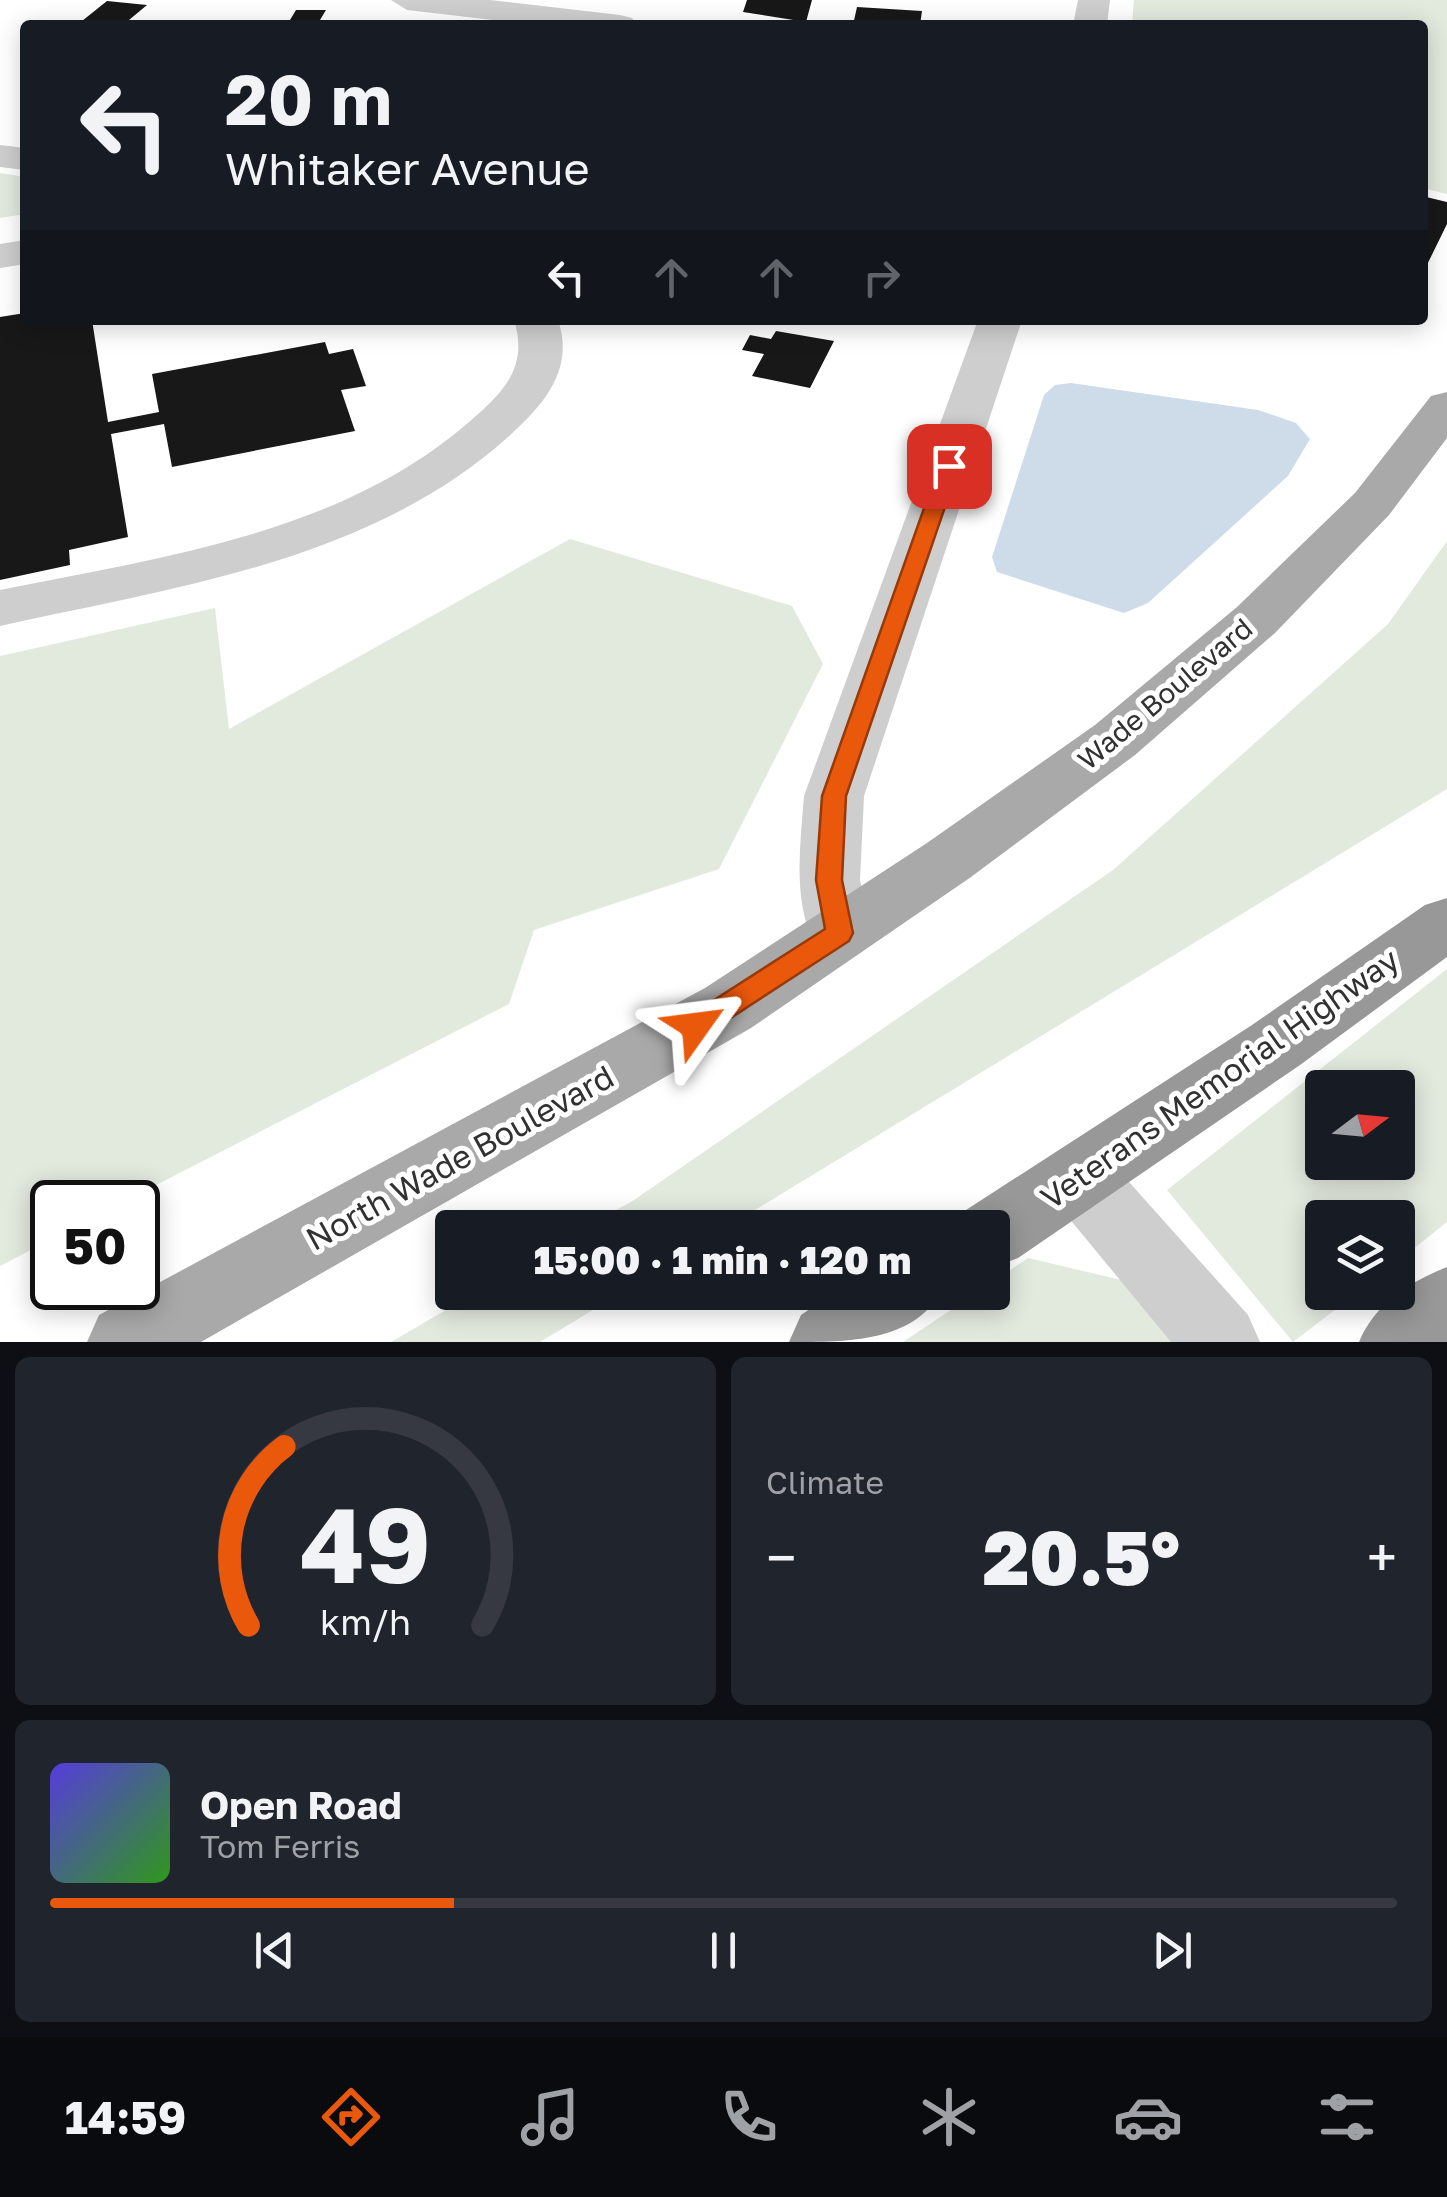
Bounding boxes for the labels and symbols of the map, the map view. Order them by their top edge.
pin [907,424,992,509]
street label: Wade Boulevard [1071,611,1259,776]
street label: Veterans Memorial Highway [1033,940,1406,1216]
position arrow [644,974,748,1078]
street label: North Wade Boulevard [299,1057,620,1258]
north arrow [1305,1070,1415,1180]
speed limit sign: 50 [30,1180,160,1310]

